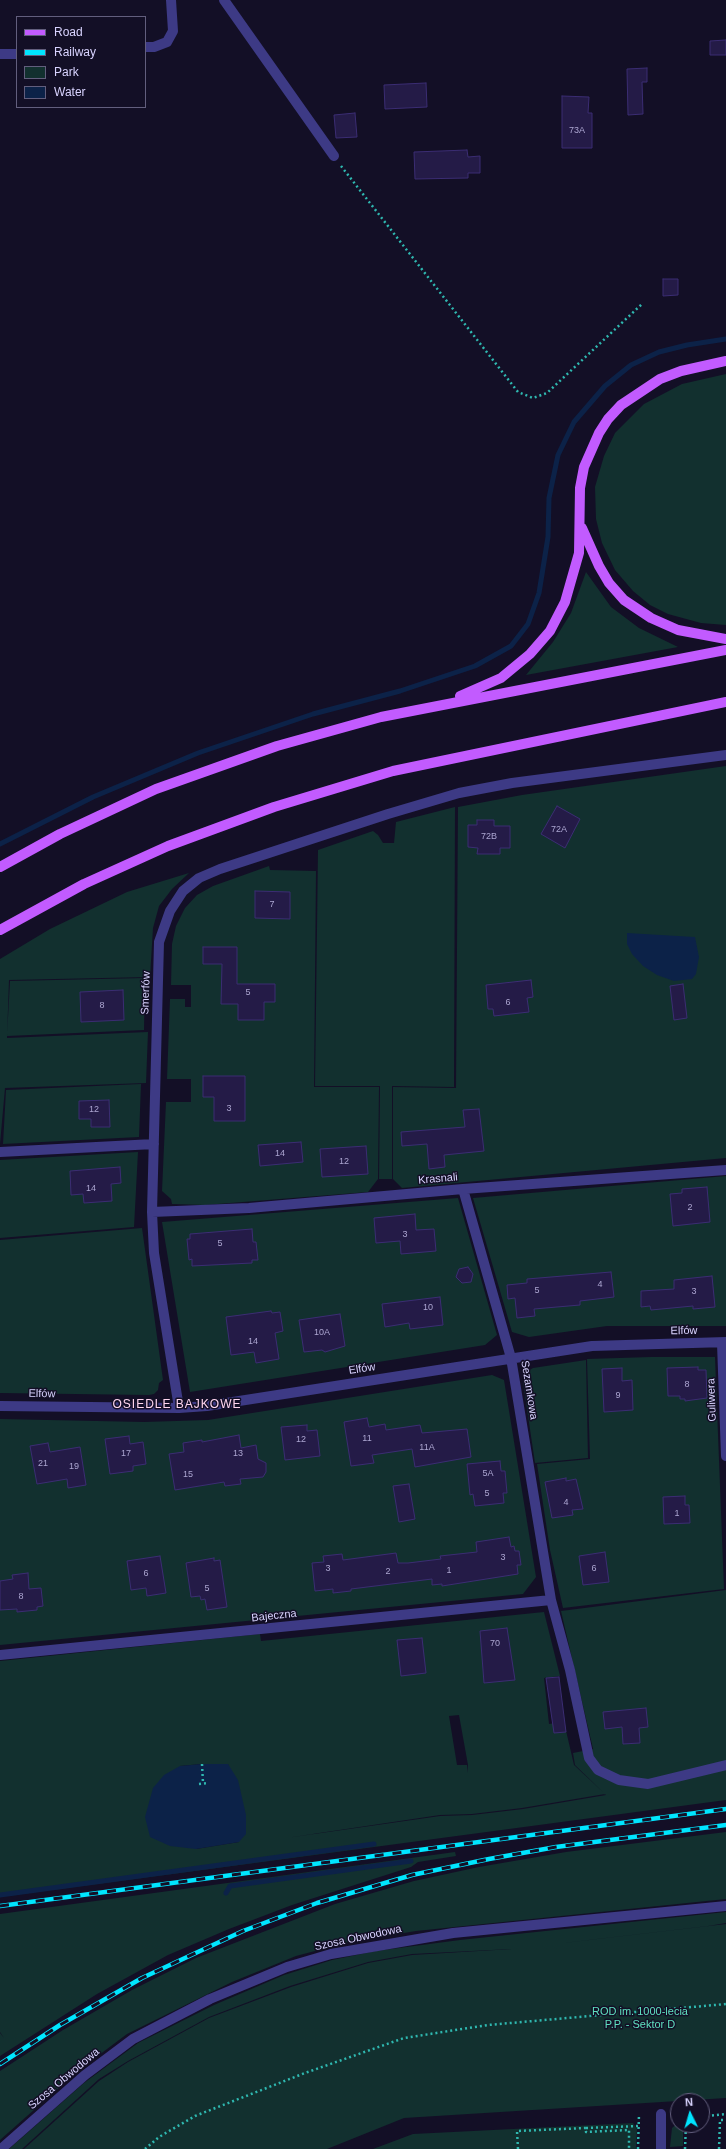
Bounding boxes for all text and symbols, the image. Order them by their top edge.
legend [16,16,146,108]
text: Road [54,25,83,39]
text: Railway [54,45,96,59]
text: Park [54,65,79,79]
text: Water [54,85,86,99]
house number: 73A [569,126,585,136]
house number: 72A [551,825,567,835]
house number: 72B [481,832,497,842]
house number: 7 [269,900,275,910]
street label: Smerfów [139,971,153,1015]
house number: 5 [245,988,251,998]
house number: 6 [505,998,511,1008]
house number: 8 [99,1001,105,1011]
house number: 3 [226,1104,232,1114]
house number: 12 [89,1105,99,1115]
house number: 14 [275,1149,285,1159]
house number: 12 [339,1157,349,1167]
street label: Krasnali [418,1171,458,1187]
house number: 14 [86,1184,96,1194]
house number: 2 [687,1203,693,1213]
house number: 3 [402,1230,408,1240]
house number: 5 [217,1239,223,1249]
house number: 4 [597,1280,603,1290]
house number: 5 [534,1286,540,1296]
house number: 3 [691,1287,697,1297]
house number: 10 [423,1303,433,1313]
street label: Elfów [670,1324,698,1338]
house number: 10A [314,1328,330,1338]
house number: 14 [248,1337,258,1347]
street label: Sezamkowa [518,1359,540,1421]
street label: Elfów [348,1360,376,1378]
street label: Guliwera [705,1378,719,1422]
house number: 8 [684,1380,690,1390]
street label: Elfów [28,1387,56,1401]
house number: 9 [615,1391,621,1401]
district label: OSIEDLE BAJKOWE [112,1398,242,1412]
house number: 11 [362,1434,372,1444]
house number: 12 [296,1435,306,1445]
house number: 11A [419,1443,435,1453]
house number: 17 [121,1449,131,1459]
house number: 13 [233,1449,243,1459]
house number: 21 [38,1459,48,1469]
house number: 19 [69,1462,79,1472]
house number: 5A [482,1469,494,1479]
house number: 15 [183,1470,193,1480]
house number: 5 [484,1489,490,1499]
house number: 4 [563,1498,569,1508]
house number: 1 [674,1509,680,1519]
house number: 3 [500,1553,506,1563]
house number: 3 [325,1564,331,1574]
house number: 6 [591,1564,597,1574]
house number: 1 [446,1566,452,1576]
house number: 2 [385,1567,391,1577]
house number: 6 [143,1569,149,1579]
house number: 5 [204,1584,210,1594]
house number: 8 [18,1592,24,1602]
street label: Bajeczna [251,1607,297,1625]
house number: 70 [490,1639,500,1649]
street label: Szosa Obwodowa [313,1922,403,1954]
park label: ROD im. 1000-lecia P.P. - Sektor D [592,2005,688,2031]
street label: Szosa Obwodowa [26,2045,102,2113]
north arrow [670,2093,710,2133]
text: N [685,2096,694,2108]

